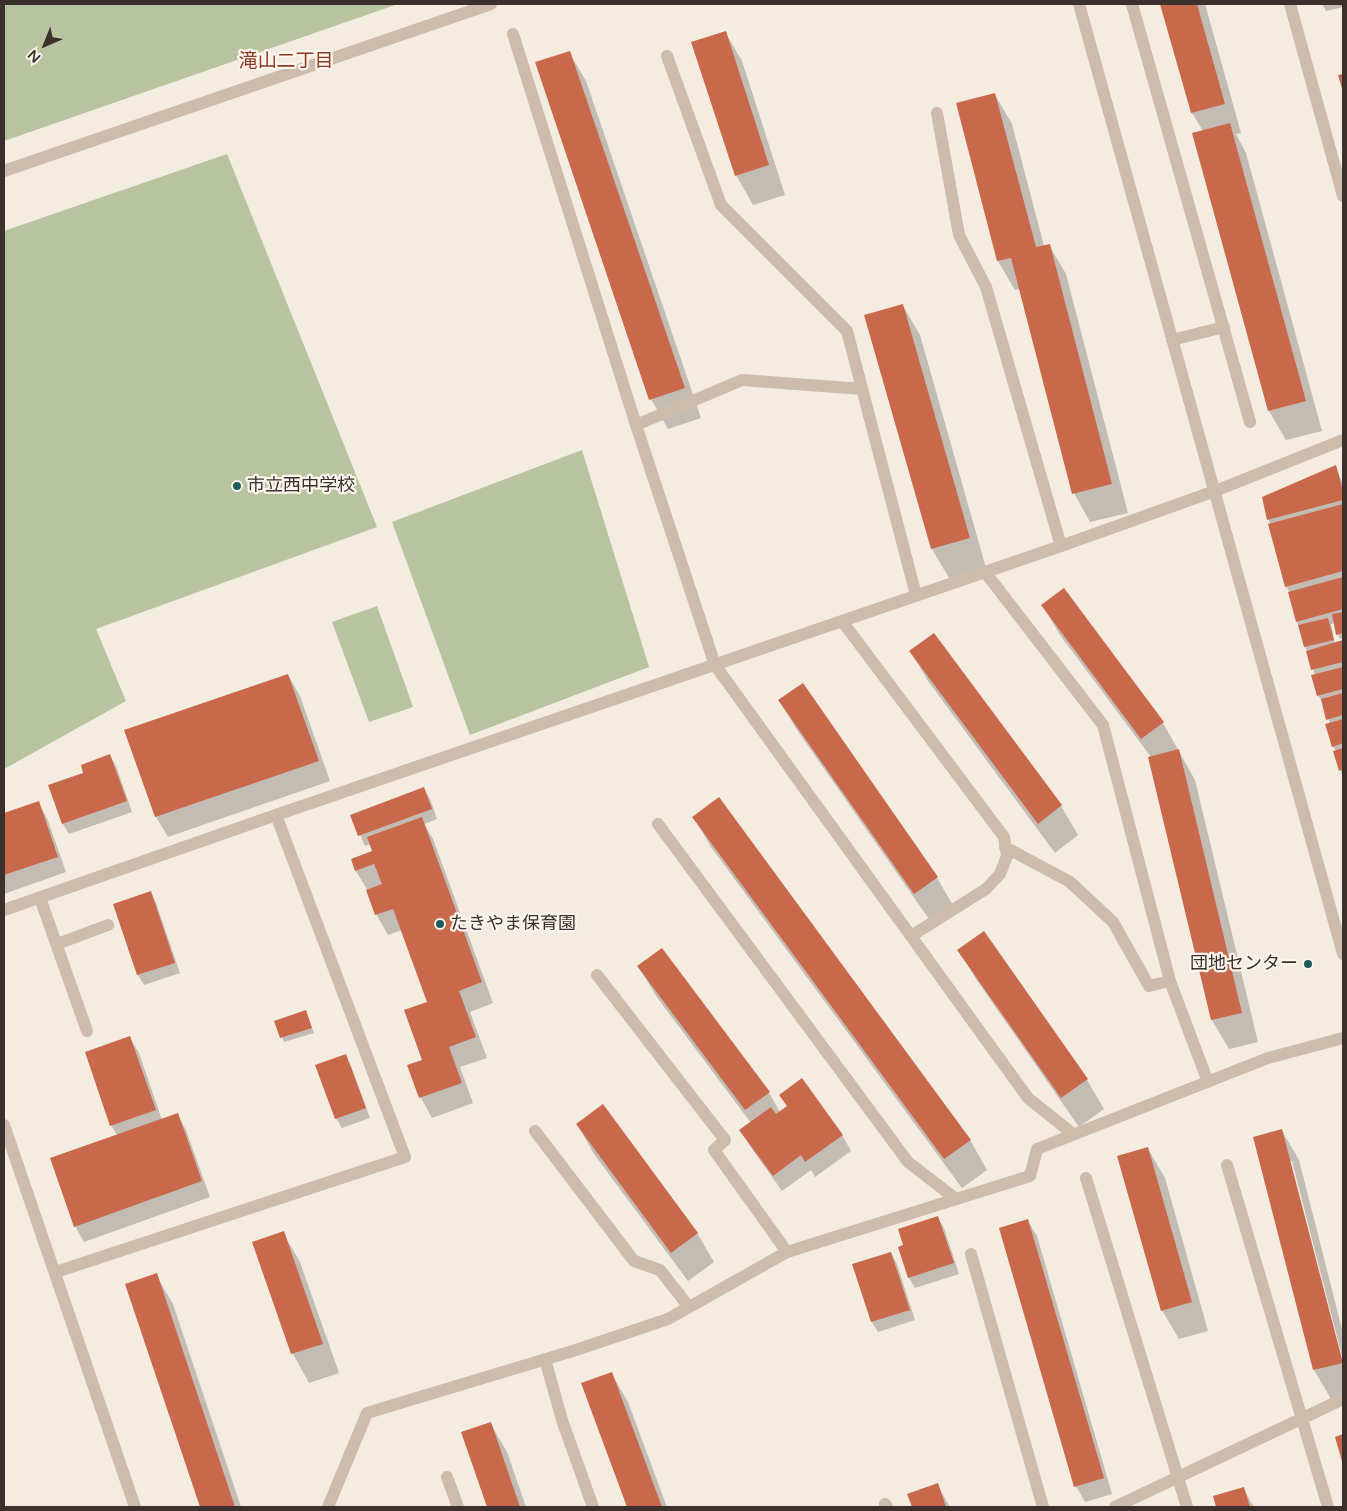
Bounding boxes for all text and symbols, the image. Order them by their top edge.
north arrow [20,20,70,70]
text: N [24,46,44,66]
district label: 滝山二丁目 [239,51,333,73]
place label: 市立西中学校 [247,475,355,497]
marker: 市立西中学校 [231,480,243,492]
place label: たきやま保育園 [450,913,576,935]
marker: たきやま保育園 [434,918,446,930]
place label: 団地センター [1190,953,1298,975]
marker: 団地センター [1302,958,1314,970]

